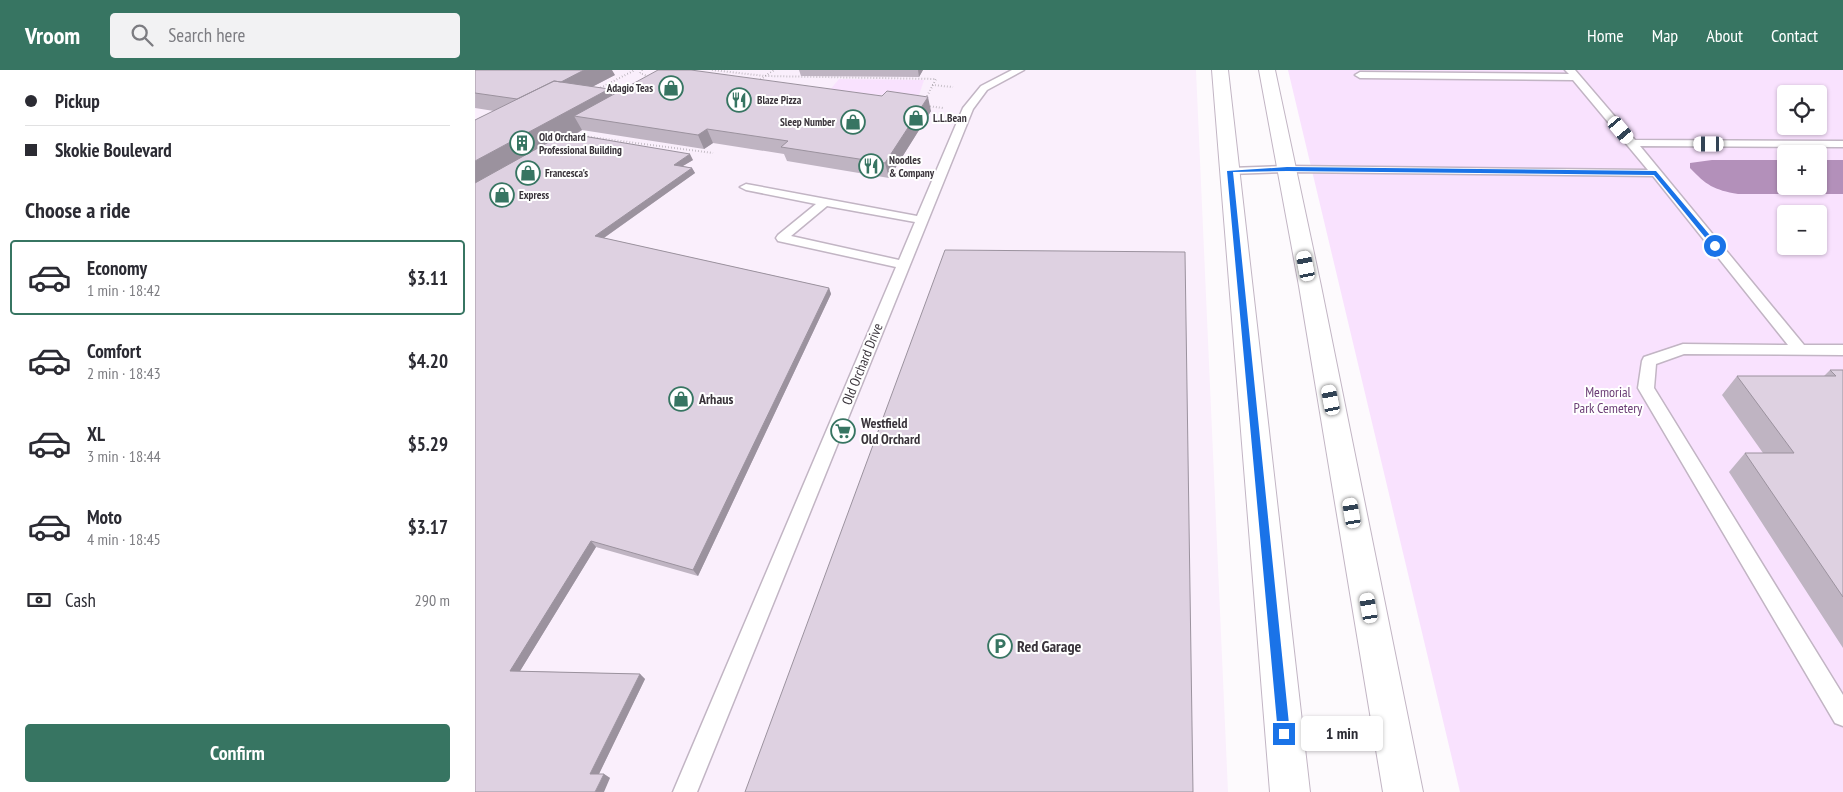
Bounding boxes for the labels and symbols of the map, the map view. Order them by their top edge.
shop icon: Adagio Teas [658,75,684,101]
place label: Adagio Teas [606,81,653,95]
restaurant icon: Blaze Pizza [726,87,752,113]
place label: Blaze Pizza [757,93,802,107]
shop icon: L.L.Bean [903,105,929,131]
shop icon: Sleep Number [840,109,866,135]
place label: L.L.Bean [933,111,967,125]
car [1605,114,1636,146]
place label: Sleep Number [780,115,836,129]
building icon: Old Orchard Professional Building [509,130,535,156]
place label: Old Orchard Professional Building [539,130,622,157]
car [1694,137,1724,152]
restaurant icon: Noodles & Company [858,153,884,179]
place label: Noodles & Company [889,153,935,180]
shop icon: Francesca's [515,160,541,186]
place label: Francesca's [545,166,588,180]
shop icon: Express [489,182,515,208]
place label: Express [519,188,549,202]
route start [1704,235,1726,257]
car [1295,250,1316,282]
street label: Old Orchard Drive [837,320,887,408]
park label: Memorial Park Cemetery [1574,383,1643,417]
car [1320,384,1341,416]
shop icon: Arhaus [668,386,694,412]
place label: Arhaus [698,390,733,408]
place label: Westfield Old Orchard [860,414,920,448]
supermarket icon: Westfield Old Orchard [830,418,856,444]
car [1342,497,1361,529]
car [1359,592,1378,624]
parking icon: Red Garage [987,633,1013,659]
place label: Red Garage [1017,636,1081,656]
callout: 1 min [1301,716,1384,752]
route end [1273,723,1295,745]

